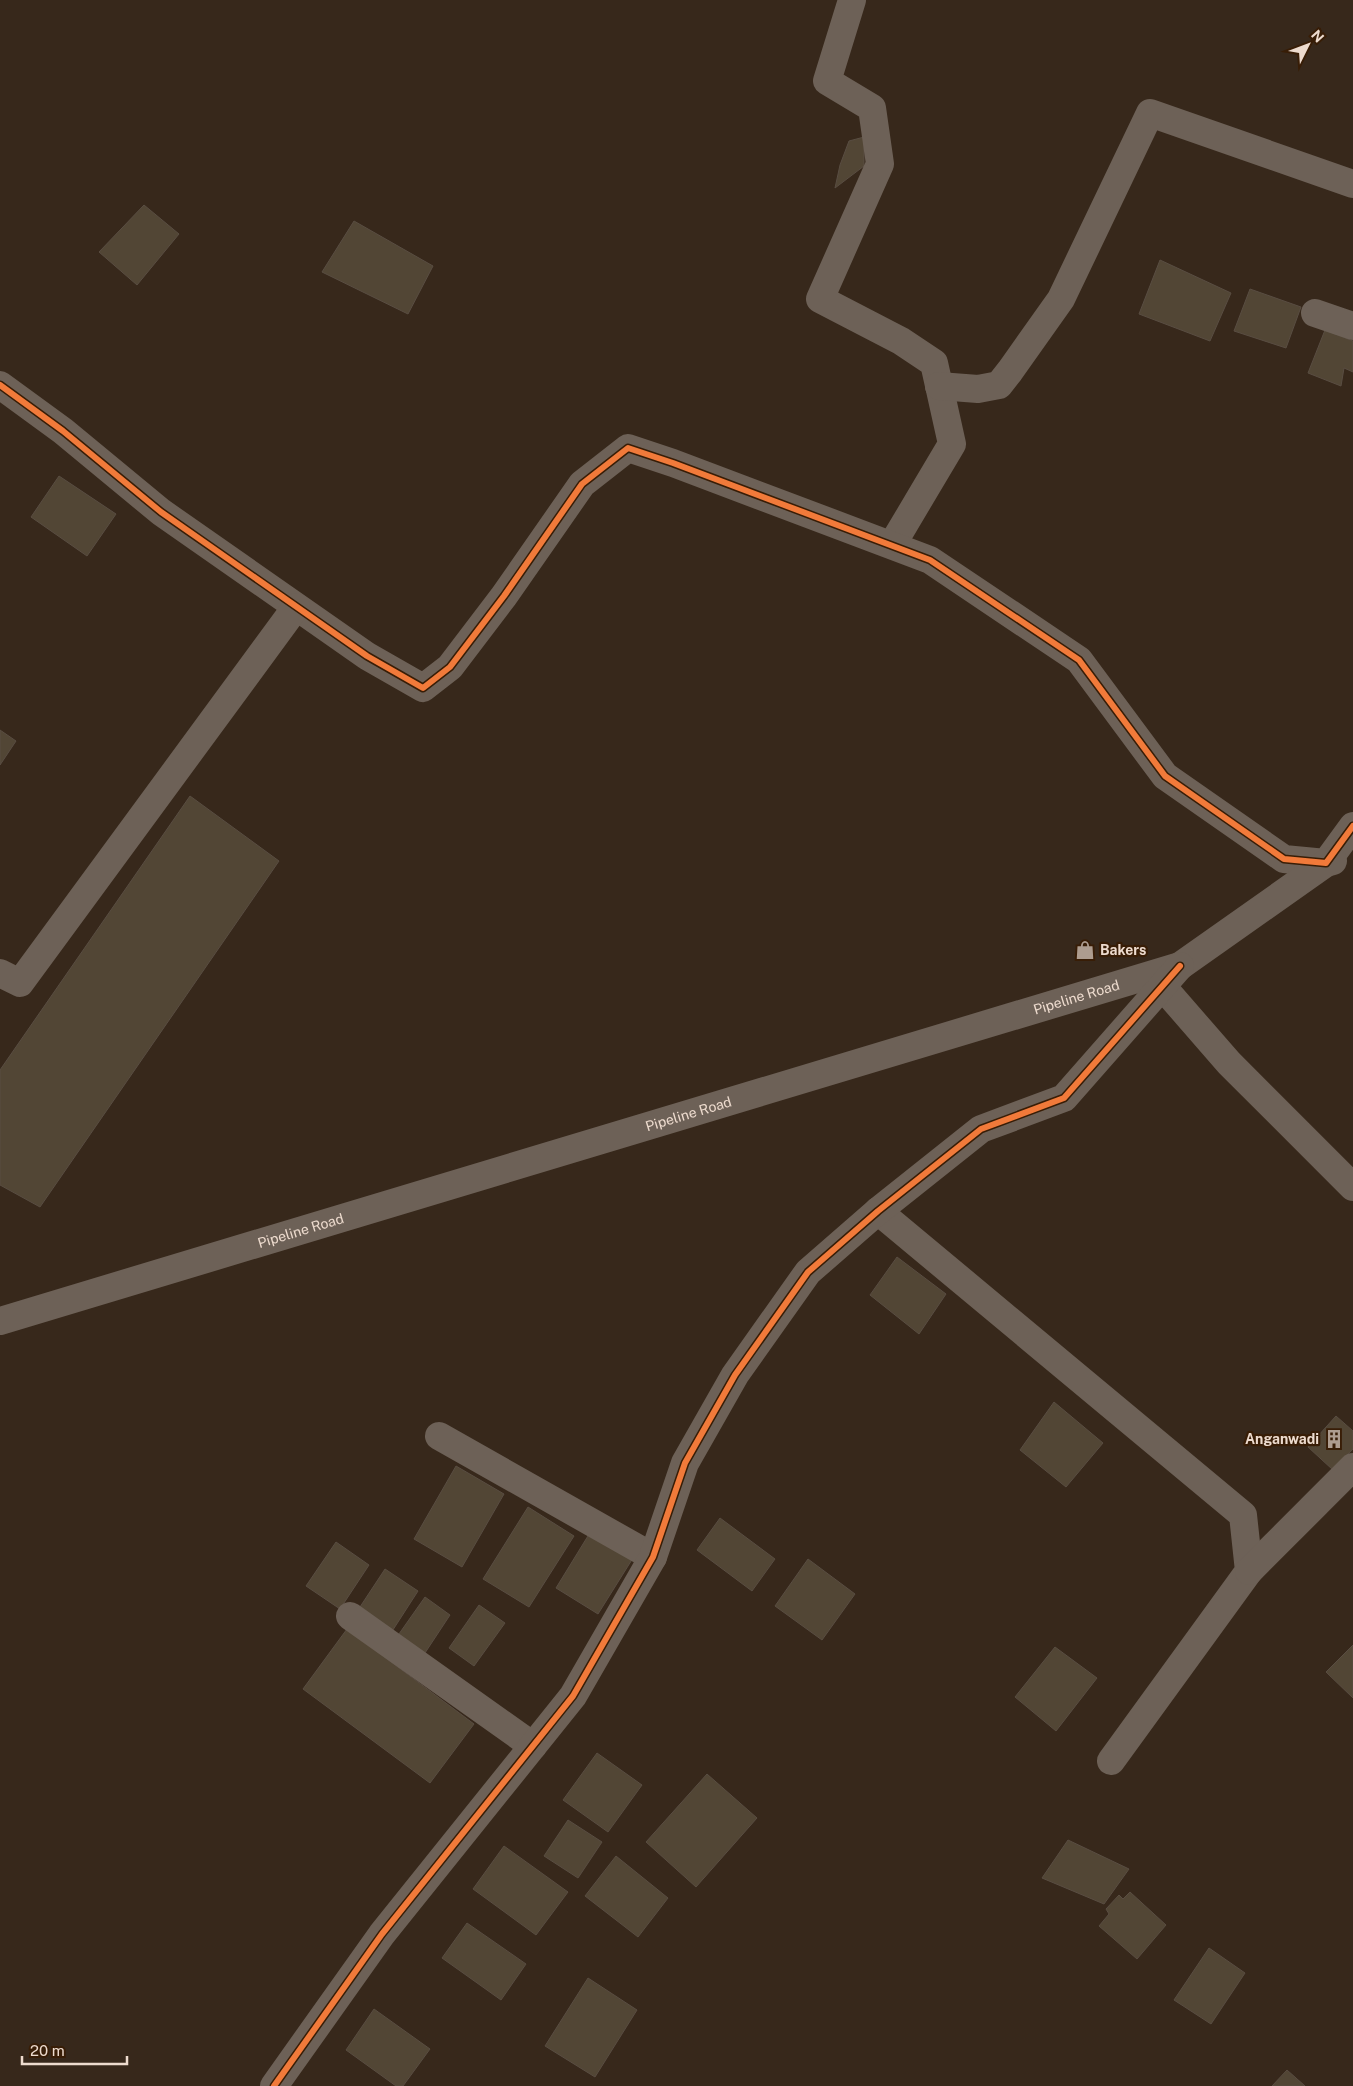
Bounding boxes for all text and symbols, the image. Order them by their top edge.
north arrow [1283,20,1333,70]
text: N [1308,27,1327,46]
shop icon: Bakers [1074,939,1096,961]
place label: Bakers [1100,942,1146,958]
street label: Pipeline Road [1031,977,1121,1018]
street label: Pipeline Road [644,1093,733,1134]
street label: Pipeline Road [256,1210,346,1251]
building icon: Anganwadi [1323,1428,1345,1450]
place label: Anganwadi [1245,1431,1319,1447]
scale bar [22,2034,128,2066]
text: 20 m [30,2042,65,2059]

